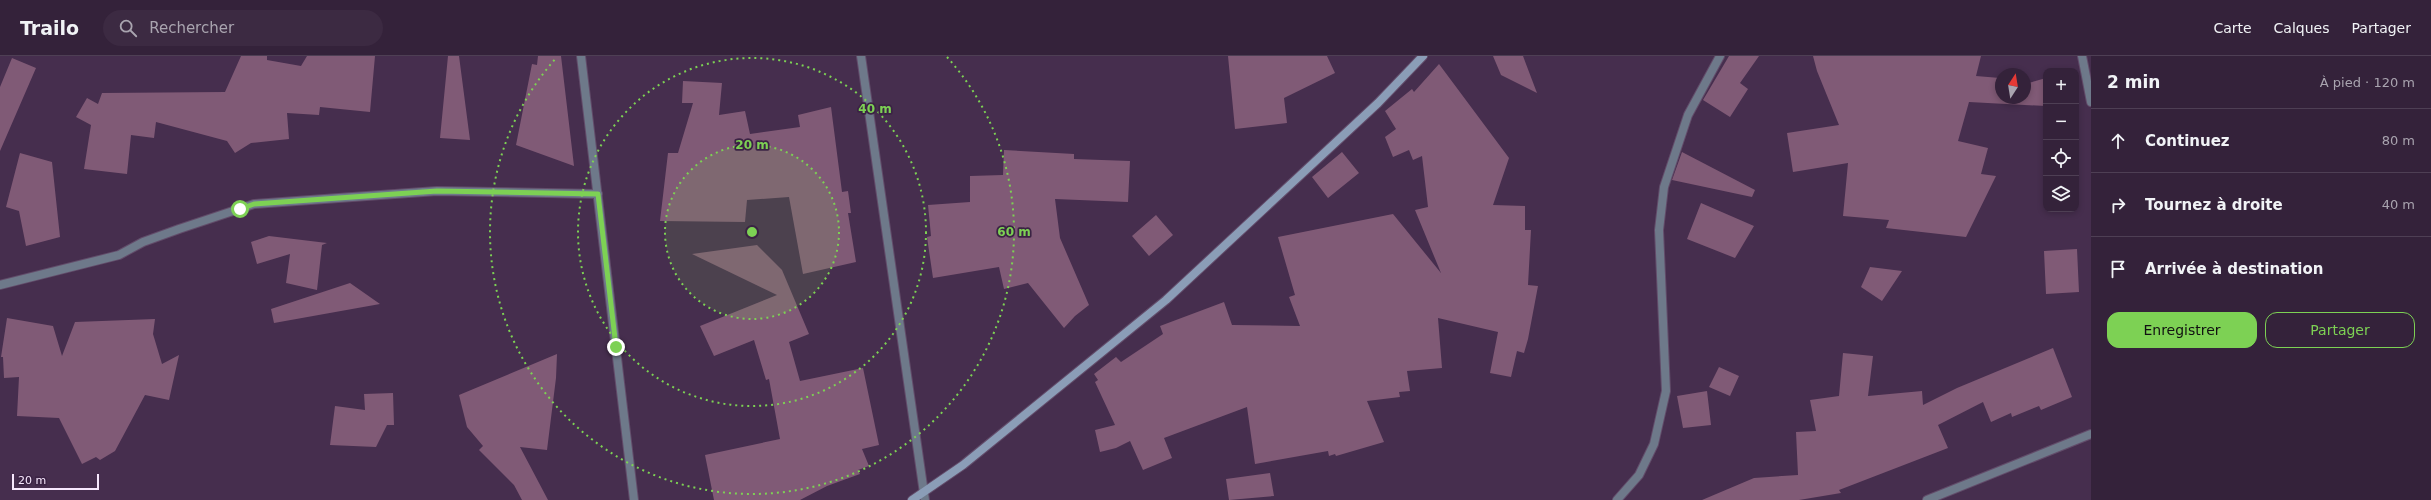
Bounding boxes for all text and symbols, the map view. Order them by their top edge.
search box [103,10,383,46]
text: Trailo [20,17,79,39]
icon: search [117,17,139,39]
text: Rechercher [149,19,234,37]
text: Carte [2213,20,2252,36]
text: Calques [2274,20,2330,36]
text: Partager [2352,20,2411,36]
north arrow [1995,68,2031,104]
map controls [2043,68,2079,212]
button: + [2043,68,2079,104]
text: 2 min [2107,72,2160,92]
text: À pied · 120 m [2320,75,2415,90]
text: 40 m [858,102,892,116]
button: − [2043,104,2079,140]
icon: ahead [2107,130,2129,152]
text: Continuez [2145,132,2230,150]
text: 80 m [2382,133,2415,148]
text: 20 m [735,138,769,152]
button: locate [2043,140,2079,176]
button: layers [2043,176,2079,212]
icon: right [2107,194,2129,216]
text: Tournez à droite [2145,196,2283,214]
text: 40 m [2382,197,2415,212]
route start [231,200,249,218]
centre of rings [745,225,759,239]
text: 60 m [997,225,1031,239]
icon: arrive [2107,258,2129,280]
text: Arrivée à destination [2145,260,2323,278]
button: Enregistrer [2107,312,2257,348]
button: Partager [2265,312,2415,348]
route end [607,338,625,356]
scale bar [12,472,99,491]
text: 20 m [18,474,46,487]

